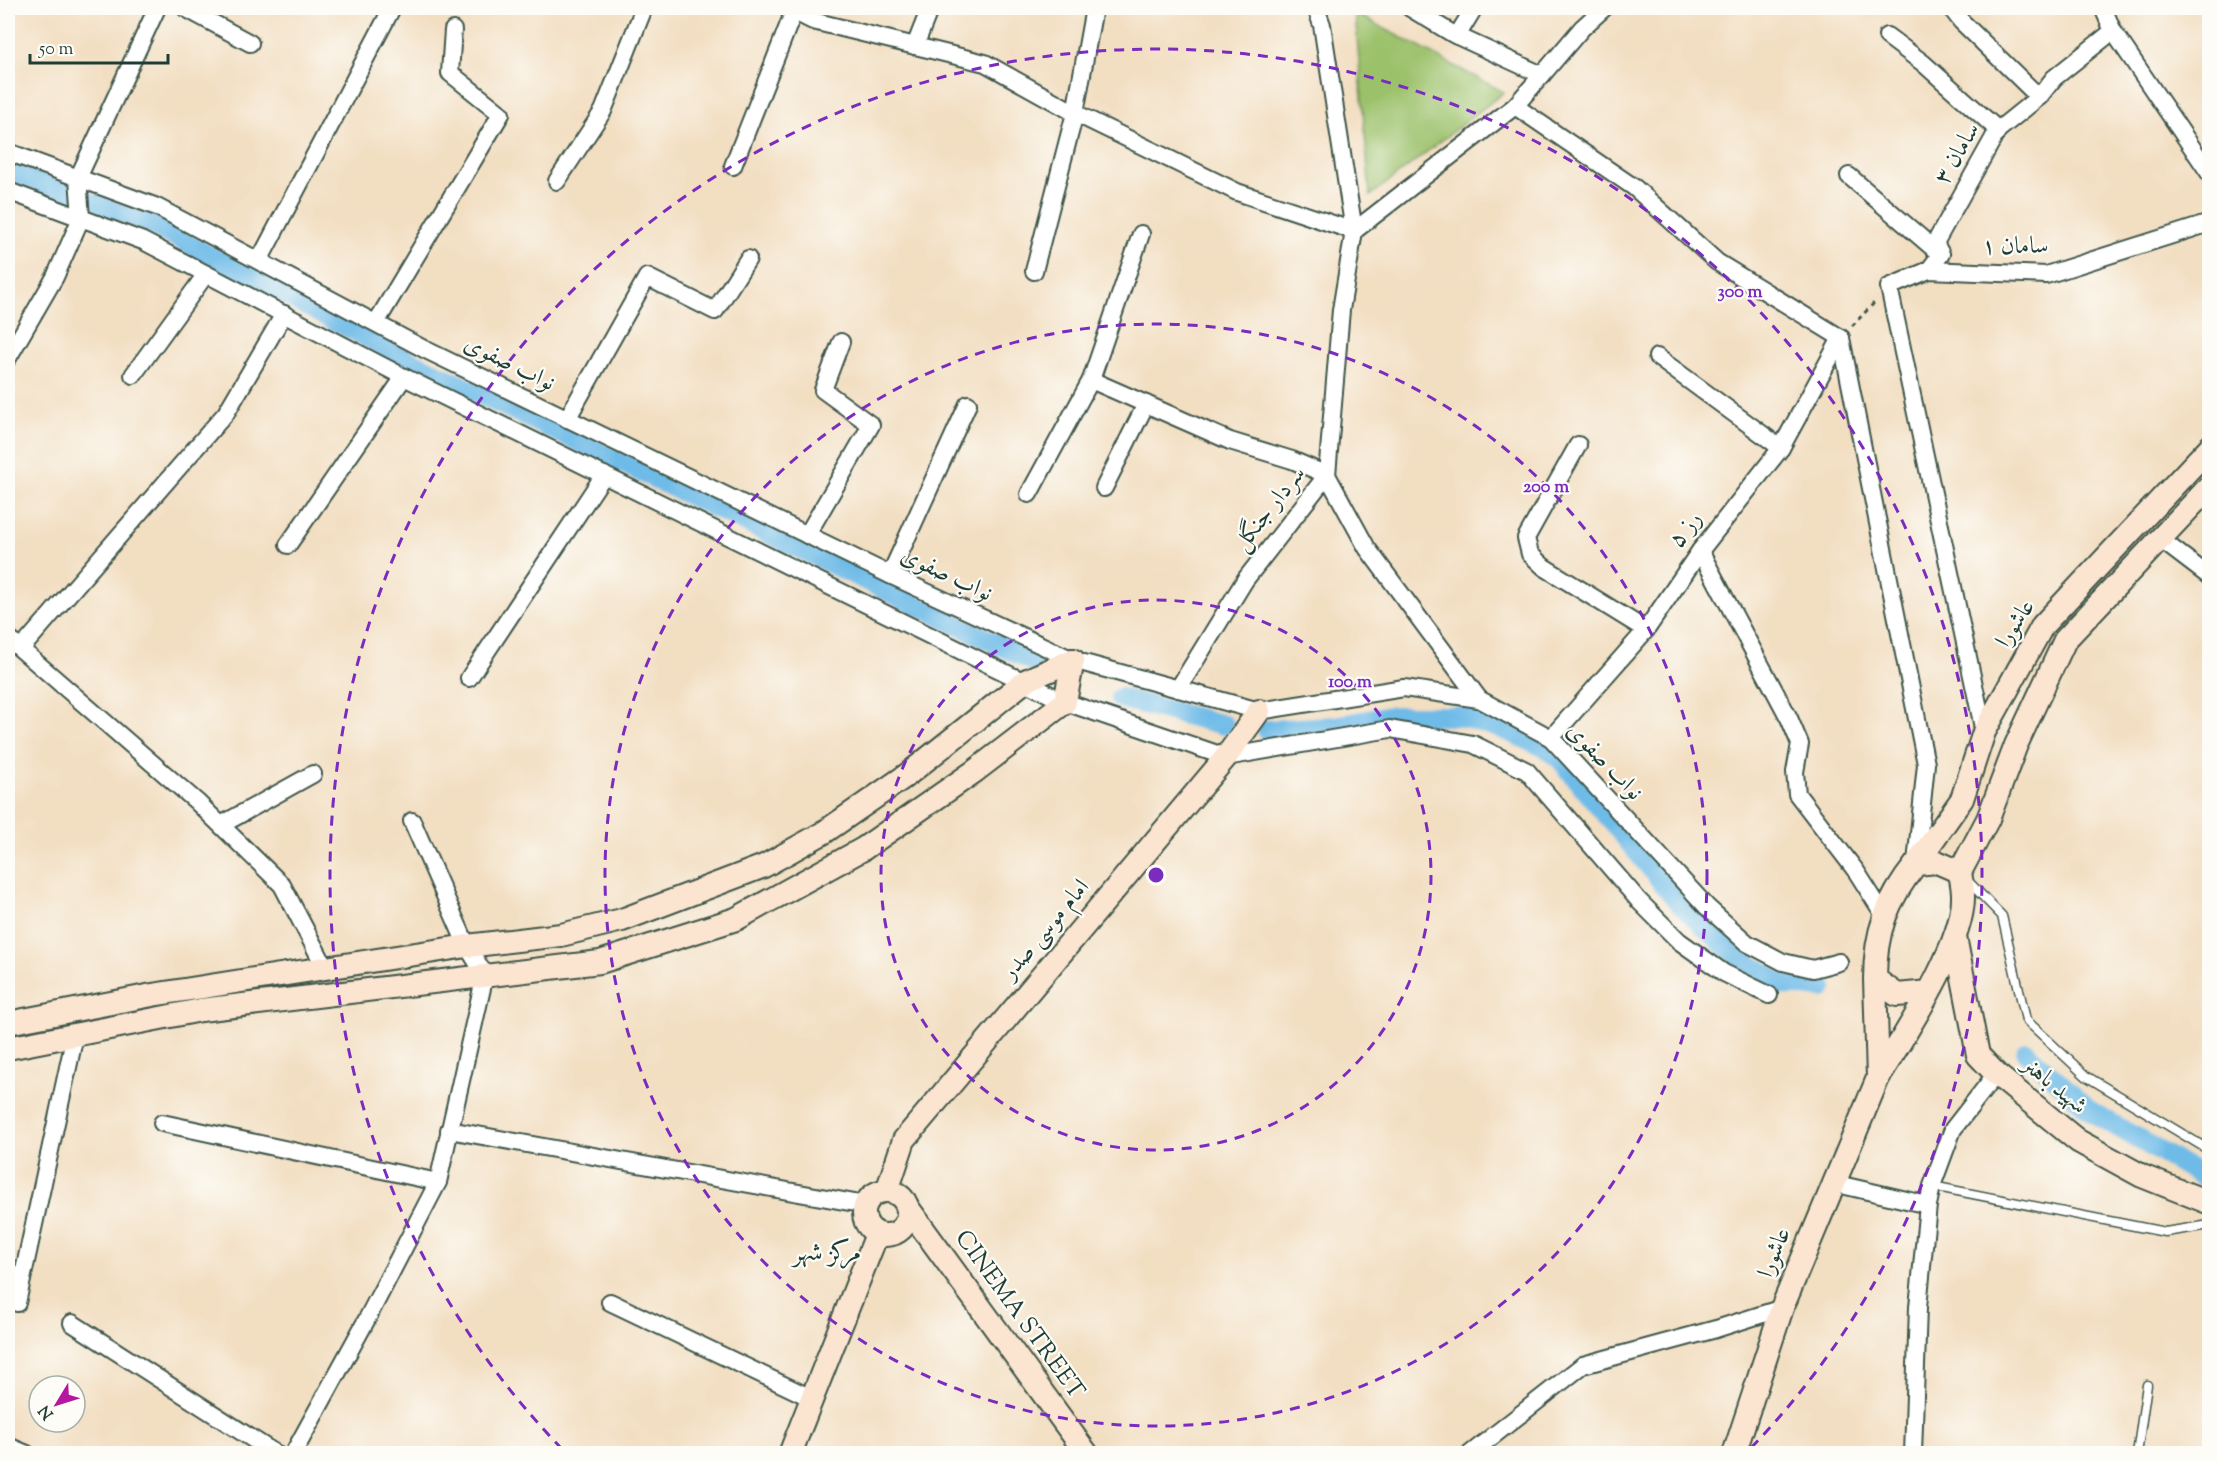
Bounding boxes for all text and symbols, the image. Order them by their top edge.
scale bar [30,27,168,65]
text: 50 m [38,37,74,63]
street label: سامان ۳ [1927,117,1989,191]
street label: سامان ۱ [1981,229,2049,265]
text: 300 m [1718,280,1763,306]
street label: نواب صفوی [458,327,560,401]
street label: سردار جنگل [1226,459,1314,559]
text: 200 m [1523,475,1569,501]
street label: رز ۵ [1661,504,1711,556]
street label: نواب صفوی [894,539,998,611]
street label: عاشورا [1988,593,2044,655]
text: 100 m [1328,670,1372,696]
street label: نواب صفوی [1558,715,1650,809]
centre of rings [1146,865,1166,885]
street label: امام موسی صدر [992,872,1100,991]
street label: شهید باهنر [2012,1047,2094,1123]
street label: CINEMA STREET [946,1223,1092,1407]
street label: عاشورا [1750,1223,1800,1283]
district label: مرکز شهر [790,1235,861,1272]
north arrow [27,1374,87,1434]
text: N [34,1399,60,1424]

